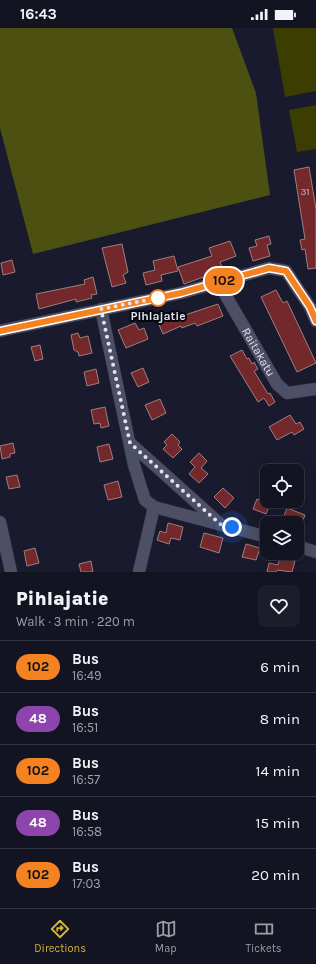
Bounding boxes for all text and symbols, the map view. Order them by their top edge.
text: 16:43 [20,5,57,23]
house number: 31 [300,186,310,198]
line badge: 102 [201,268,247,294]
text: 102 [213,272,235,289]
marker: Pihlajatie [149,289,167,307]
place label: Pihlajatie [130,309,186,323]
street label: Raitakatu [239,325,278,379]
map controls [260,464,304,560]
button: locate [260,464,304,508]
button: layers [260,516,304,560]
your location [222,517,242,537]
button: heart [258,585,300,627]
text: Pihlajatie [16,588,108,610]
text: Walk · 3 min · 220 m [16,614,135,629]
text: Bus [72,650,99,668]
text: 102 [27,658,49,675]
text: 6 min [260,658,300,676]
text: 16:49 [72,668,102,683]
text: Bus [72,702,99,720]
text: 48 [29,710,47,727]
text: 8 min [260,710,300,728]
text: 16:51 [72,720,98,735]
text: Bus [72,754,99,772]
text: 102 [27,762,49,779]
text: 14 min [256,762,300,780]
text: 16:57 [72,772,100,787]
text: Bus [72,806,99,824]
text: 48 [29,814,47,831]
text: 15 min [255,814,300,832]
text: 16:58 [72,824,102,839]
text: Bus [72,858,99,876]
text: 102 [27,866,49,883]
text: 20 min [251,866,300,884]
text: 17:03 [72,876,101,891]
tab: Directions [34,918,86,955]
tab: Map [155,918,177,955]
tab: Tickets [245,918,282,955]

